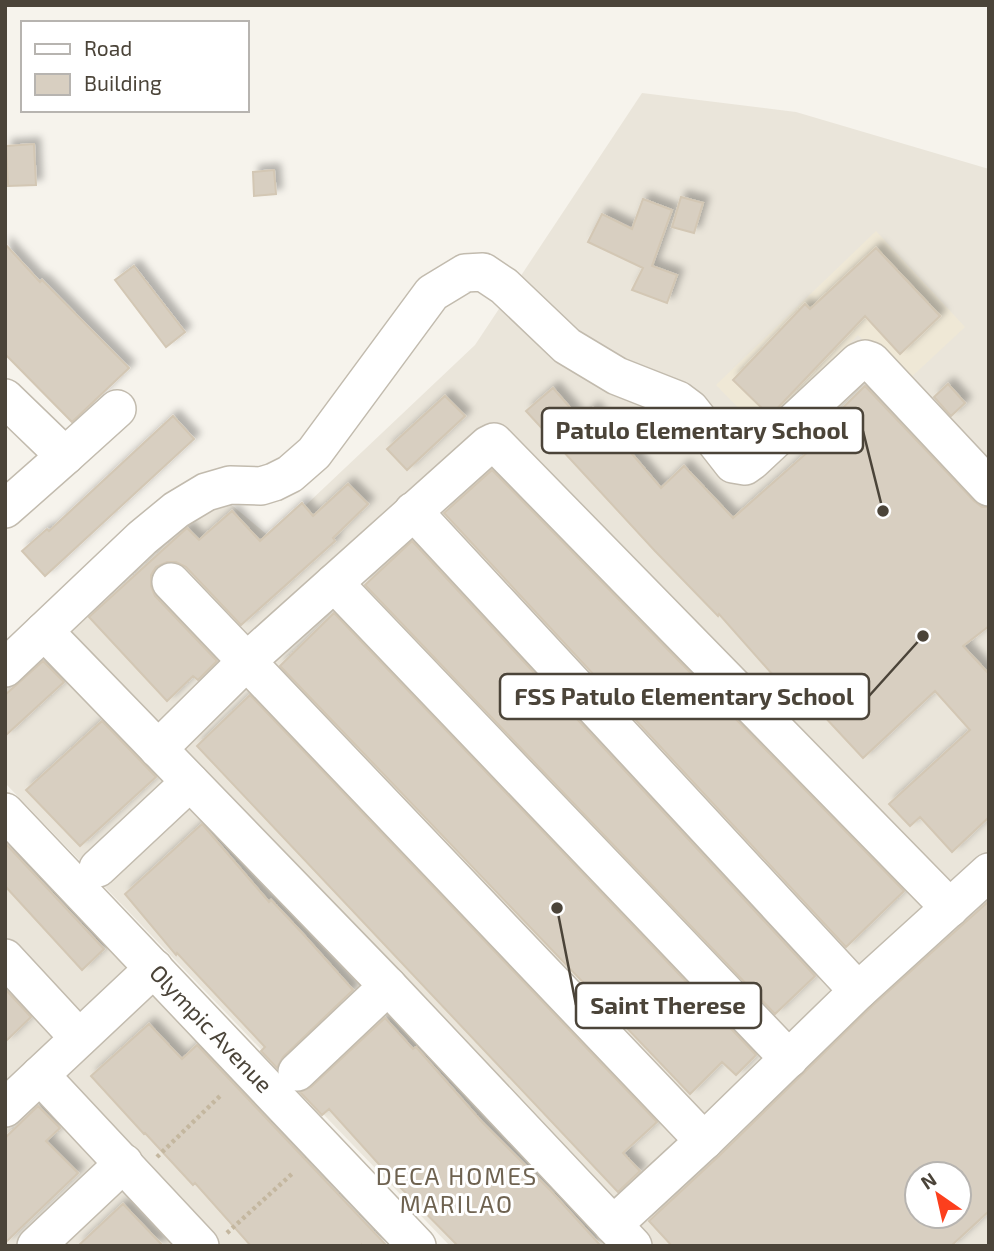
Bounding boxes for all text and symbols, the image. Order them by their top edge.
legend [21,21,248,112]
text: Road [84,35,132,60]
text: Building [84,70,162,95]
callout: Patulo Elementary School [542,408,863,453]
text: Patulo Elementary School [556,415,849,444]
callout: FSS Patulo Elementary School [500,674,869,719]
text: FSS Patulo Elementary School [514,681,854,710]
street label: Olympic Avenue [144,958,279,1098]
callout: Saint Therese [576,983,761,1028]
text: Saint Therese [590,990,746,1019]
north arrow [903,1160,973,1230]
district label: DECA HOMES MARILAO [376,1161,538,1218]
text: N [916,1167,940,1194]

